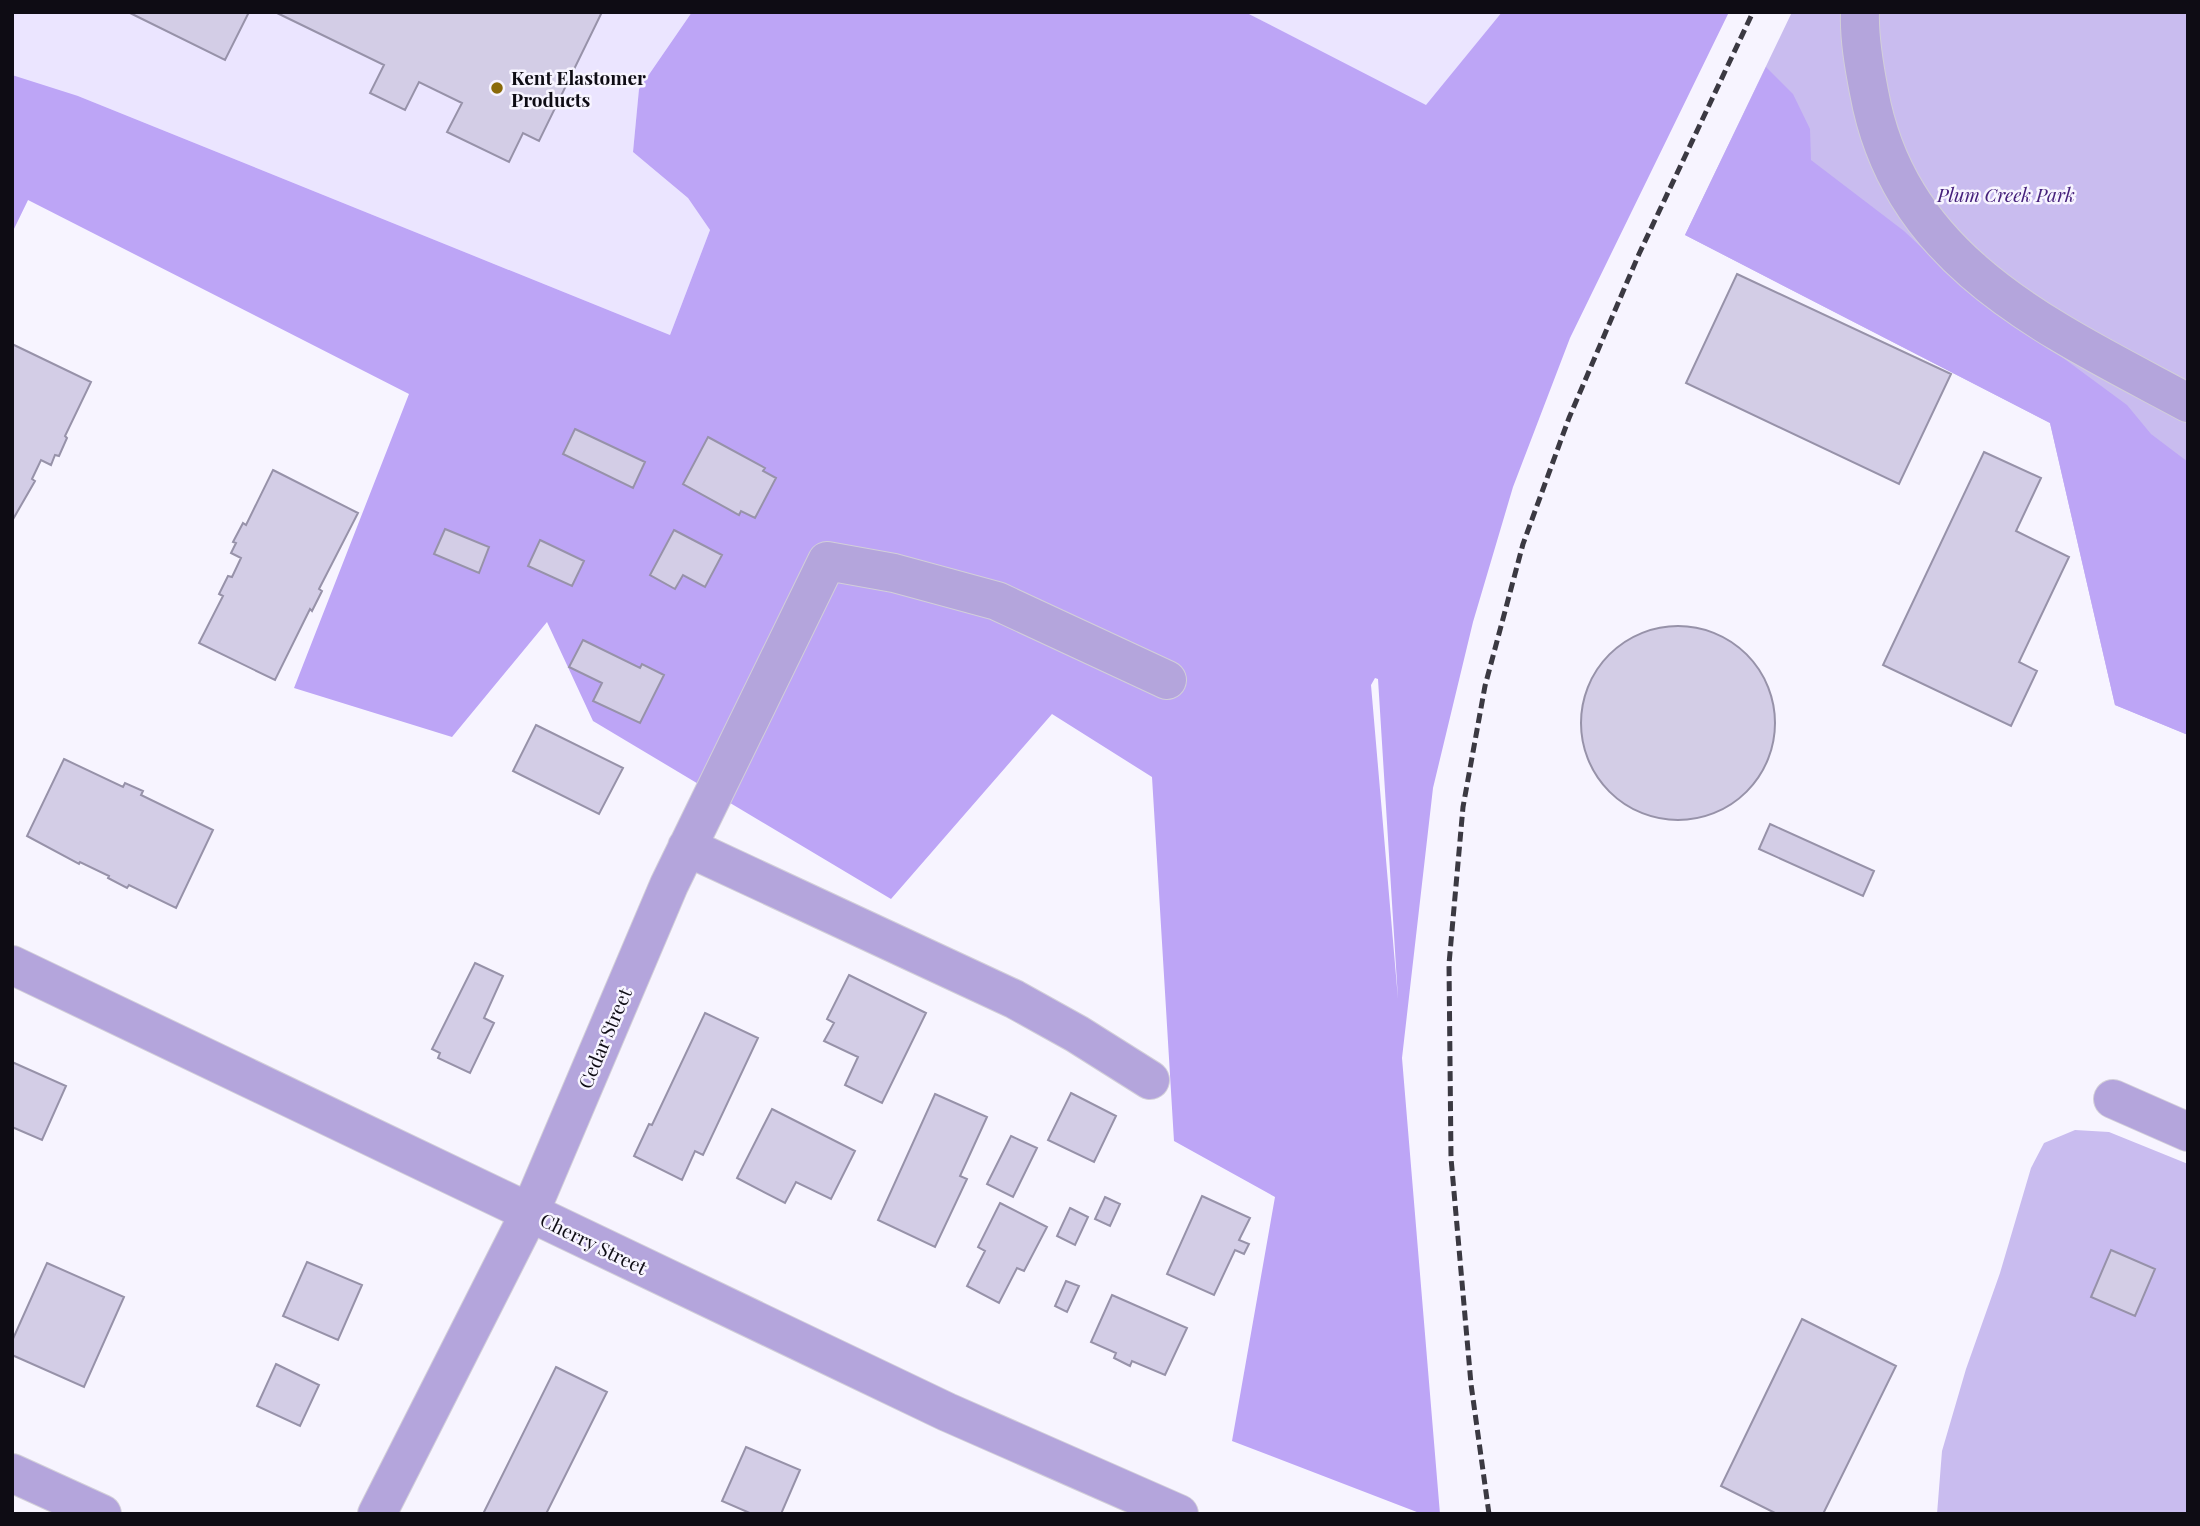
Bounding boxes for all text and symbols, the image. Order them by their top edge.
place label: Kent Elastomer Products [511,64,646,112]
marker: Kent Elastomer Products [489,80,505,96]
park label: Plum Creek Park [1936,181,2075,207]
street label: Cedar Street [571,983,637,1092]
street label: Cherry Street [536,1206,652,1280]

